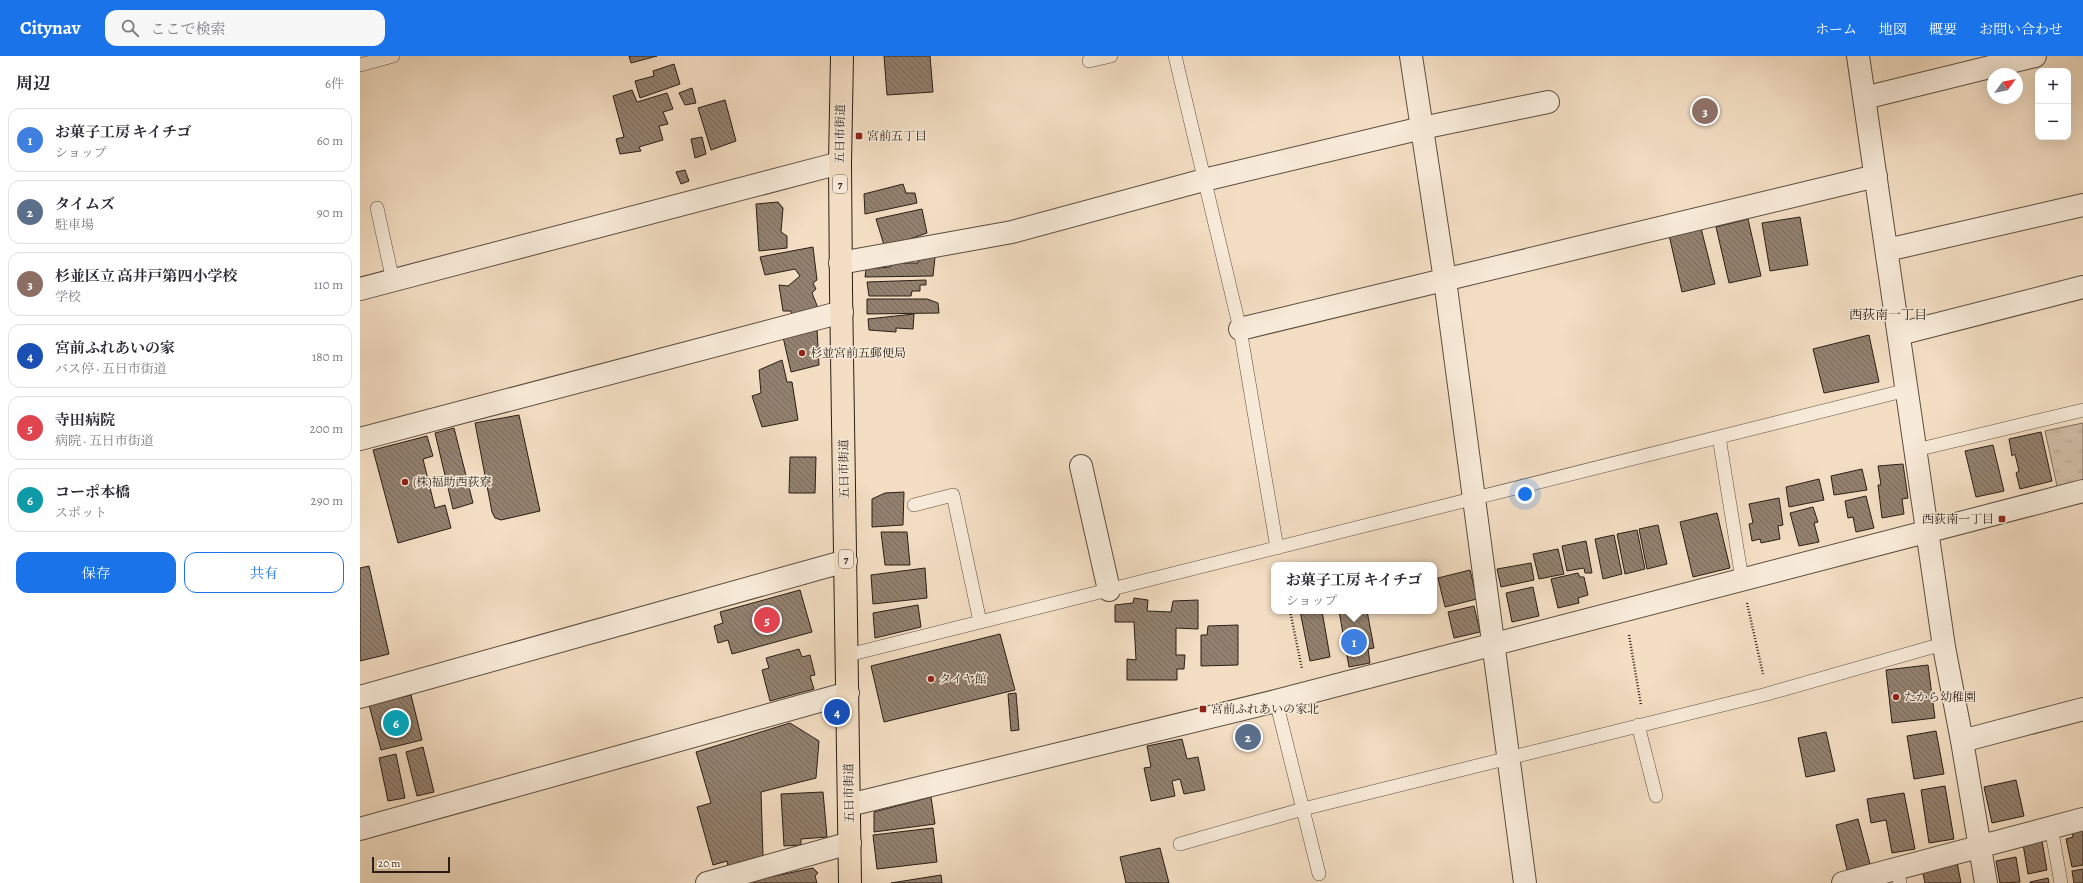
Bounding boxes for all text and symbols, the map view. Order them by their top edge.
search box [105,10,385,46]
text: Citynav [20,15,81,41]
icon: search [119,17,141,39]
text: ここで検索 [151,19,226,39]
text: ホーム [1815,20,1857,39]
text: 地図 [1879,20,1907,39]
text: 概要 [1929,20,1957,39]
text: お問い合わせ [1979,20,2063,39]
north arrow [1987,68,2023,104]
map controls [2035,68,2071,140]
button: + [2035,68,2071,104]
text: 周辺 [16,72,50,95]
text: 6件 [325,75,344,92]
pin: 3 [1692,96,1718,126]
street label: 五日市街道 [831,104,849,164]
button: − [2035,104,2071,140]
text: お菓子工房 キイチゴ [55,122,191,142]
place label: 宮前五丁目 [867,128,927,144]
marker: 宮前五丁目 [854,131,864,141]
text: 1 [28,132,32,149]
text: 60 m [317,132,343,149]
text: ショップ [55,144,107,161]
road number: 7 [833,175,847,193]
text: タイムズ [55,194,115,214]
text: 2 [27,204,33,221]
text: 90 m [317,204,343,221]
text: 駐車場 [55,216,94,233]
text: 杉並区立 高井戸第四小学校 [55,266,238,286]
text: 3 [27,276,33,293]
text: 110 m [314,276,343,293]
text: 学校 [55,288,81,305]
district label: 西荻南一丁目 [1849,306,1927,323]
text: 宮前ふれあいの家 [55,338,175,358]
place label: 杉並宮前五郵便局 [810,345,906,361]
text: 4 [27,348,33,365]
text: 180 m [312,348,343,365]
marker: 杉並宮前五郵便局 [797,348,807,358]
text: バス停 · 五日市街道 [55,360,167,377]
text: 寺田病院 [55,410,115,430]
text: 5 [27,420,33,437]
text: 200 m [310,420,343,437]
text: 病院 · 五日市街道 [55,432,154,449]
street label: 五日市街道 [835,439,853,499]
place label: (株)福助西荻寮 [413,474,492,490]
marker: (株)福助西荻寮 [400,477,410,487]
text: コーポ本橋 [55,482,130,502]
your location [1515,484,1535,504]
text: 6 [27,492,33,509]
text: 290 m [311,492,343,509]
text: スポット [55,504,107,521]
place label: 西荻南一丁目 [1922,511,1994,527]
marker: 西荻南一丁目 [1997,514,2007,524]
road number: 7 [839,550,853,568]
button: 保存 [16,552,176,593]
button: 共有 [184,552,344,593]
popup [1271,562,1437,614]
text: お菓子工房 キイチゴ [1286,570,1422,590]
text: ショップ [1286,592,1338,609]
pin: 5 [754,605,780,635]
pin: 1 [1341,627,1367,657]
place label: タイヤ館 [939,671,987,687]
marker: タイヤ館 [926,674,936,684]
place label: たから幼稚園 [1904,689,1976,705]
marker: たから幼稚園 [1891,692,1901,702]
pin: 4 [824,697,850,727]
place label: 宮前ふれあいの家北 [1211,701,1319,717]
marker: 宮前ふれあいの家北 [1198,704,1208,714]
pin: 6 [383,708,409,738]
pin: 2 [1235,722,1261,752]
street label: 五日市街道 [840,763,858,823]
scale bar [372,855,450,874]
text: 20 m [378,856,400,871]

